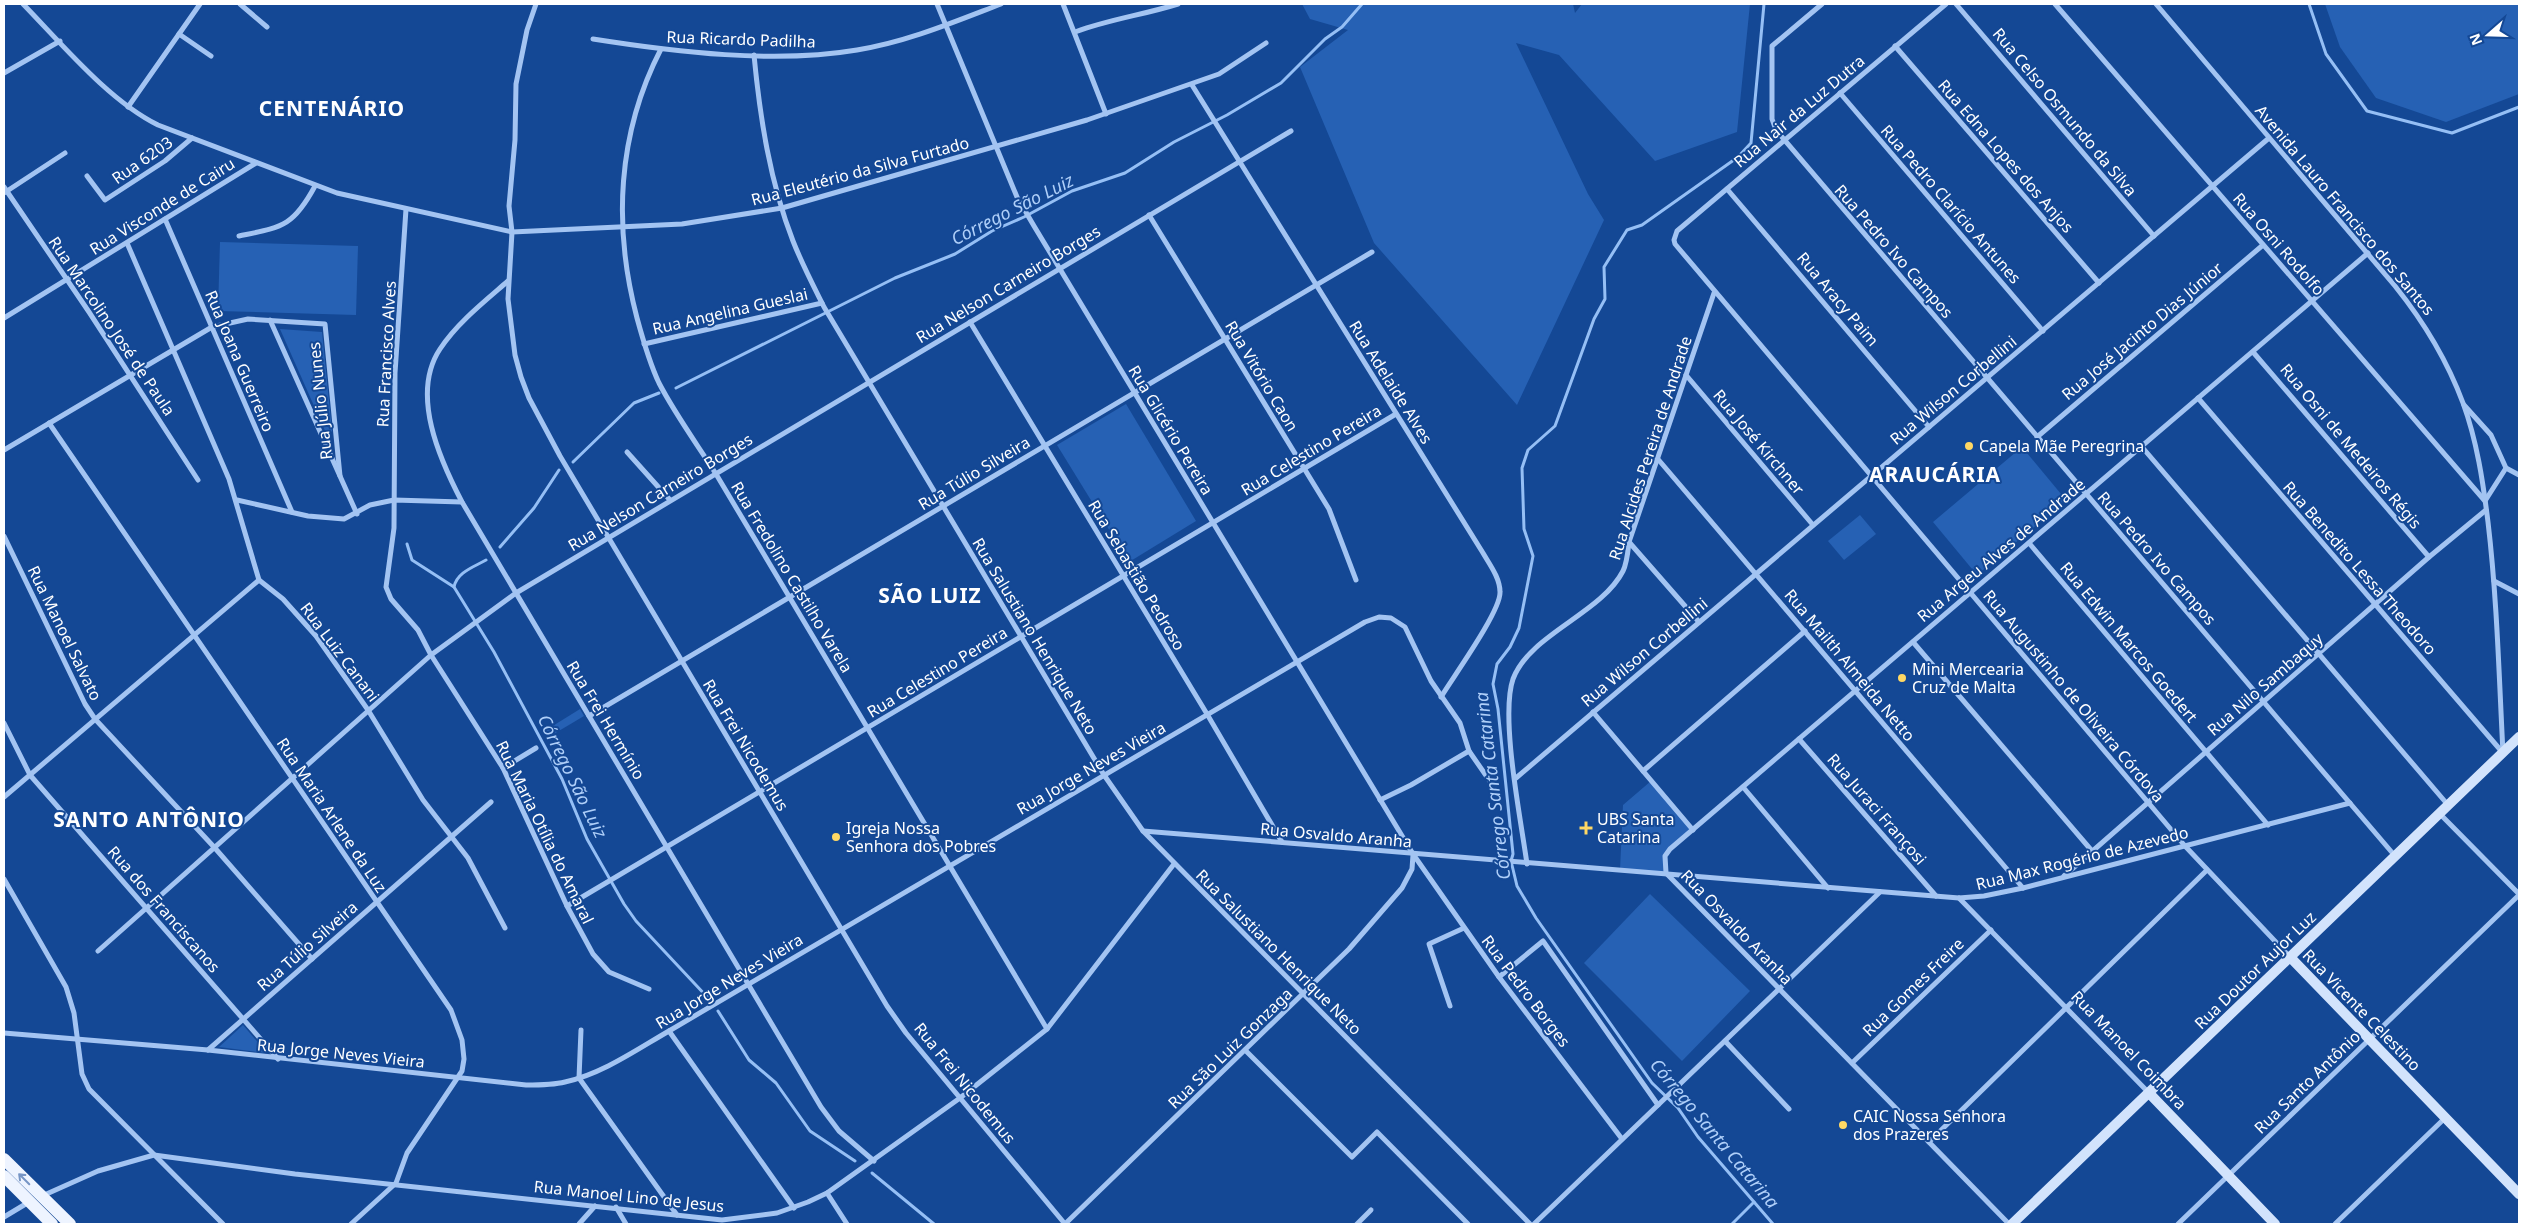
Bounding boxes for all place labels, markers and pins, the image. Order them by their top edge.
place label: Capela Mãe Peregrina [1979,435,2144,457]
marker: Capela Mãe Peregrina [1963,440,1975,452]
place label: Mini Mercearia Cruz de Malta [1912,658,2024,698]
marker: Mini Mercearia Cruz de Malta [1896,672,1908,684]
place label: UBS Santa Catarina [1597,808,1674,848]
place label: Igreja Nossa Senhora dos Pobres [846,817,996,857]
marker: UBS Santa Catarina [1579,821,1593,835]
marker: Igreja Nossa Senhora dos Pobres [830,831,842,843]
place label: CAIC Nossa Senhora dos Prazeres [1853,1105,2006,1145]
marker: CAIC Nossa Senhora dos Prazeres [1837,1119,1849,1131]

